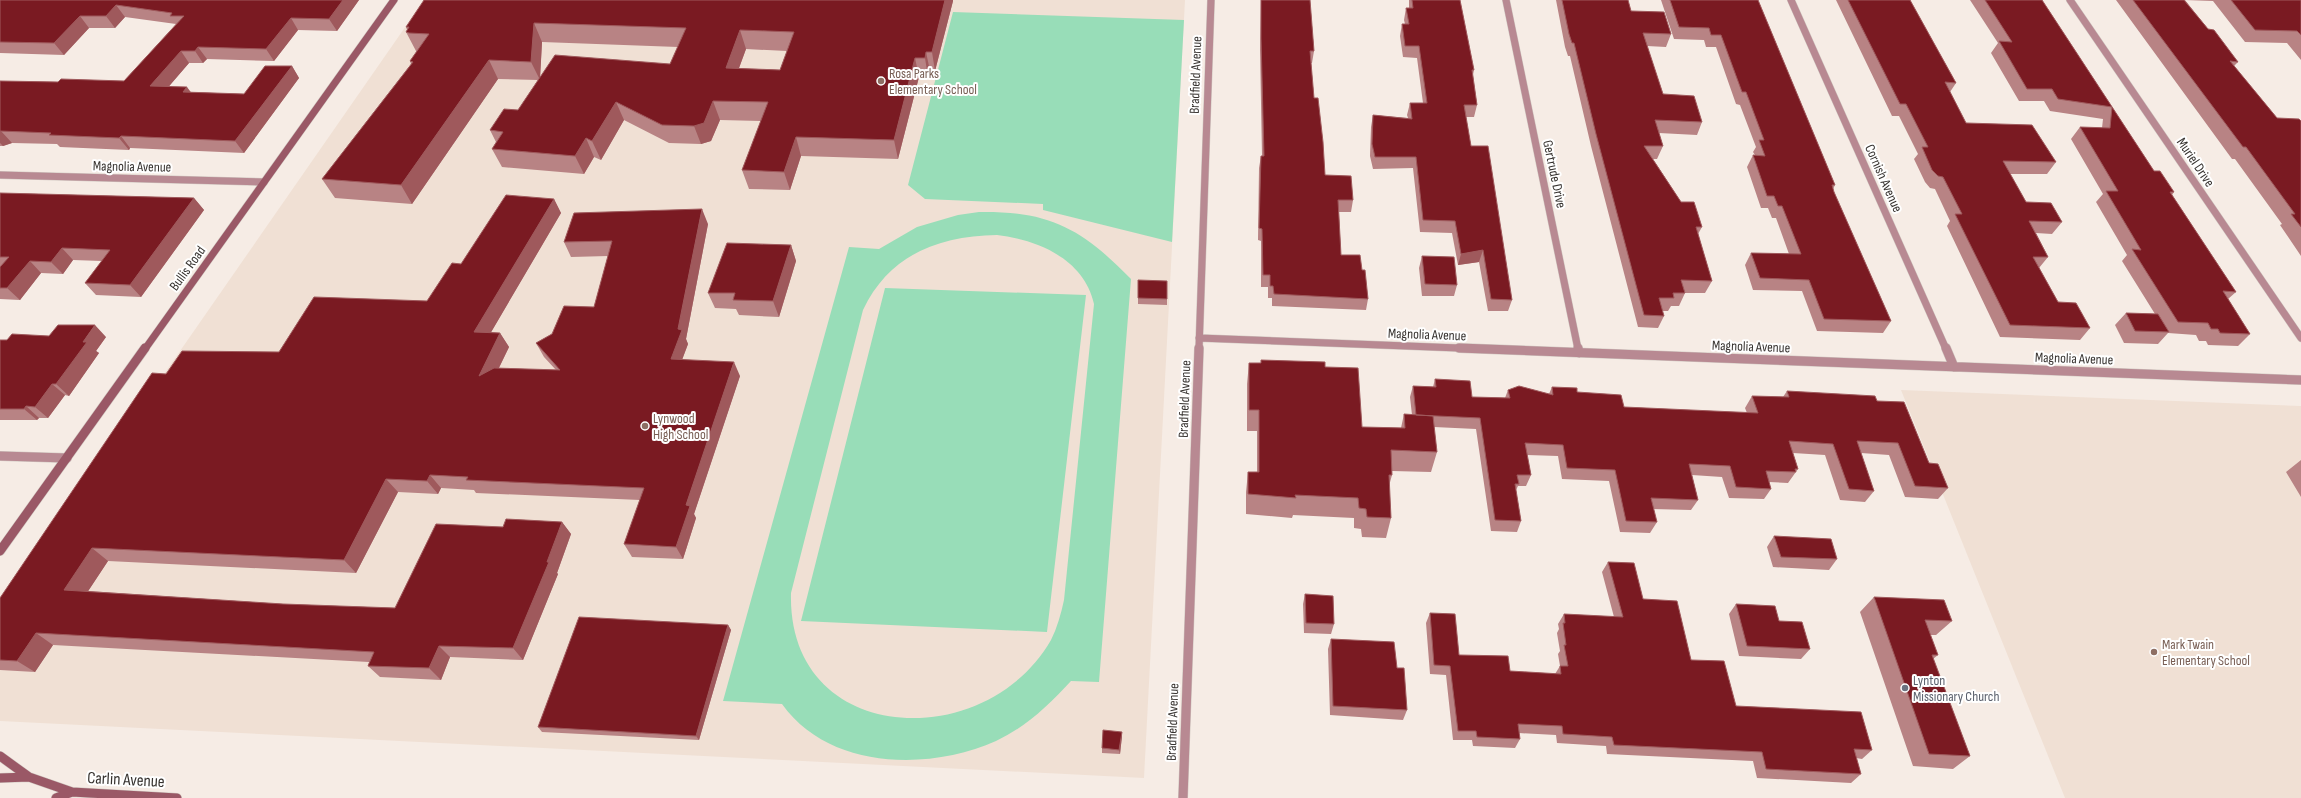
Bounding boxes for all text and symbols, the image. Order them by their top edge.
street label: Bradfield Avenue [1186,36,1205,114]
place label: Rosa Parks Elementary School [889,65,977,98]
marker: Rosa Parks Elementary School [876,76,886,86]
street label: Muriel Drive [2173,134,2218,190]
street label: Gertrude Drive [1539,139,1570,210]
street label: Cornish Avenue [1861,142,1906,215]
street label: Magnolia Avenue [93,157,171,176]
street label: Bullis Road [166,243,209,294]
street label: Magnolia Avenue [1387,325,1466,344]
street label: Magnolia Avenue [1711,337,1790,356]
street label: Magnolia Avenue [2034,349,2113,368]
street label: Bradfield Avenue [1175,360,1194,438]
place label: Lynwood High School [653,410,708,443]
marker: Lynwood High School [640,421,650,431]
place label: Mark Twain Elementary School [2162,636,2250,669]
marker: Mark Twain Elementary School [2149,647,2159,657]
place label: Lynton Missionary Church [1913,672,1999,705]
street label: Bradfield Avenue [1163,683,1182,761]
marker: Lynton Missionary Church [1900,683,1910,693]
street label: Carlin Avenue [87,768,165,792]

